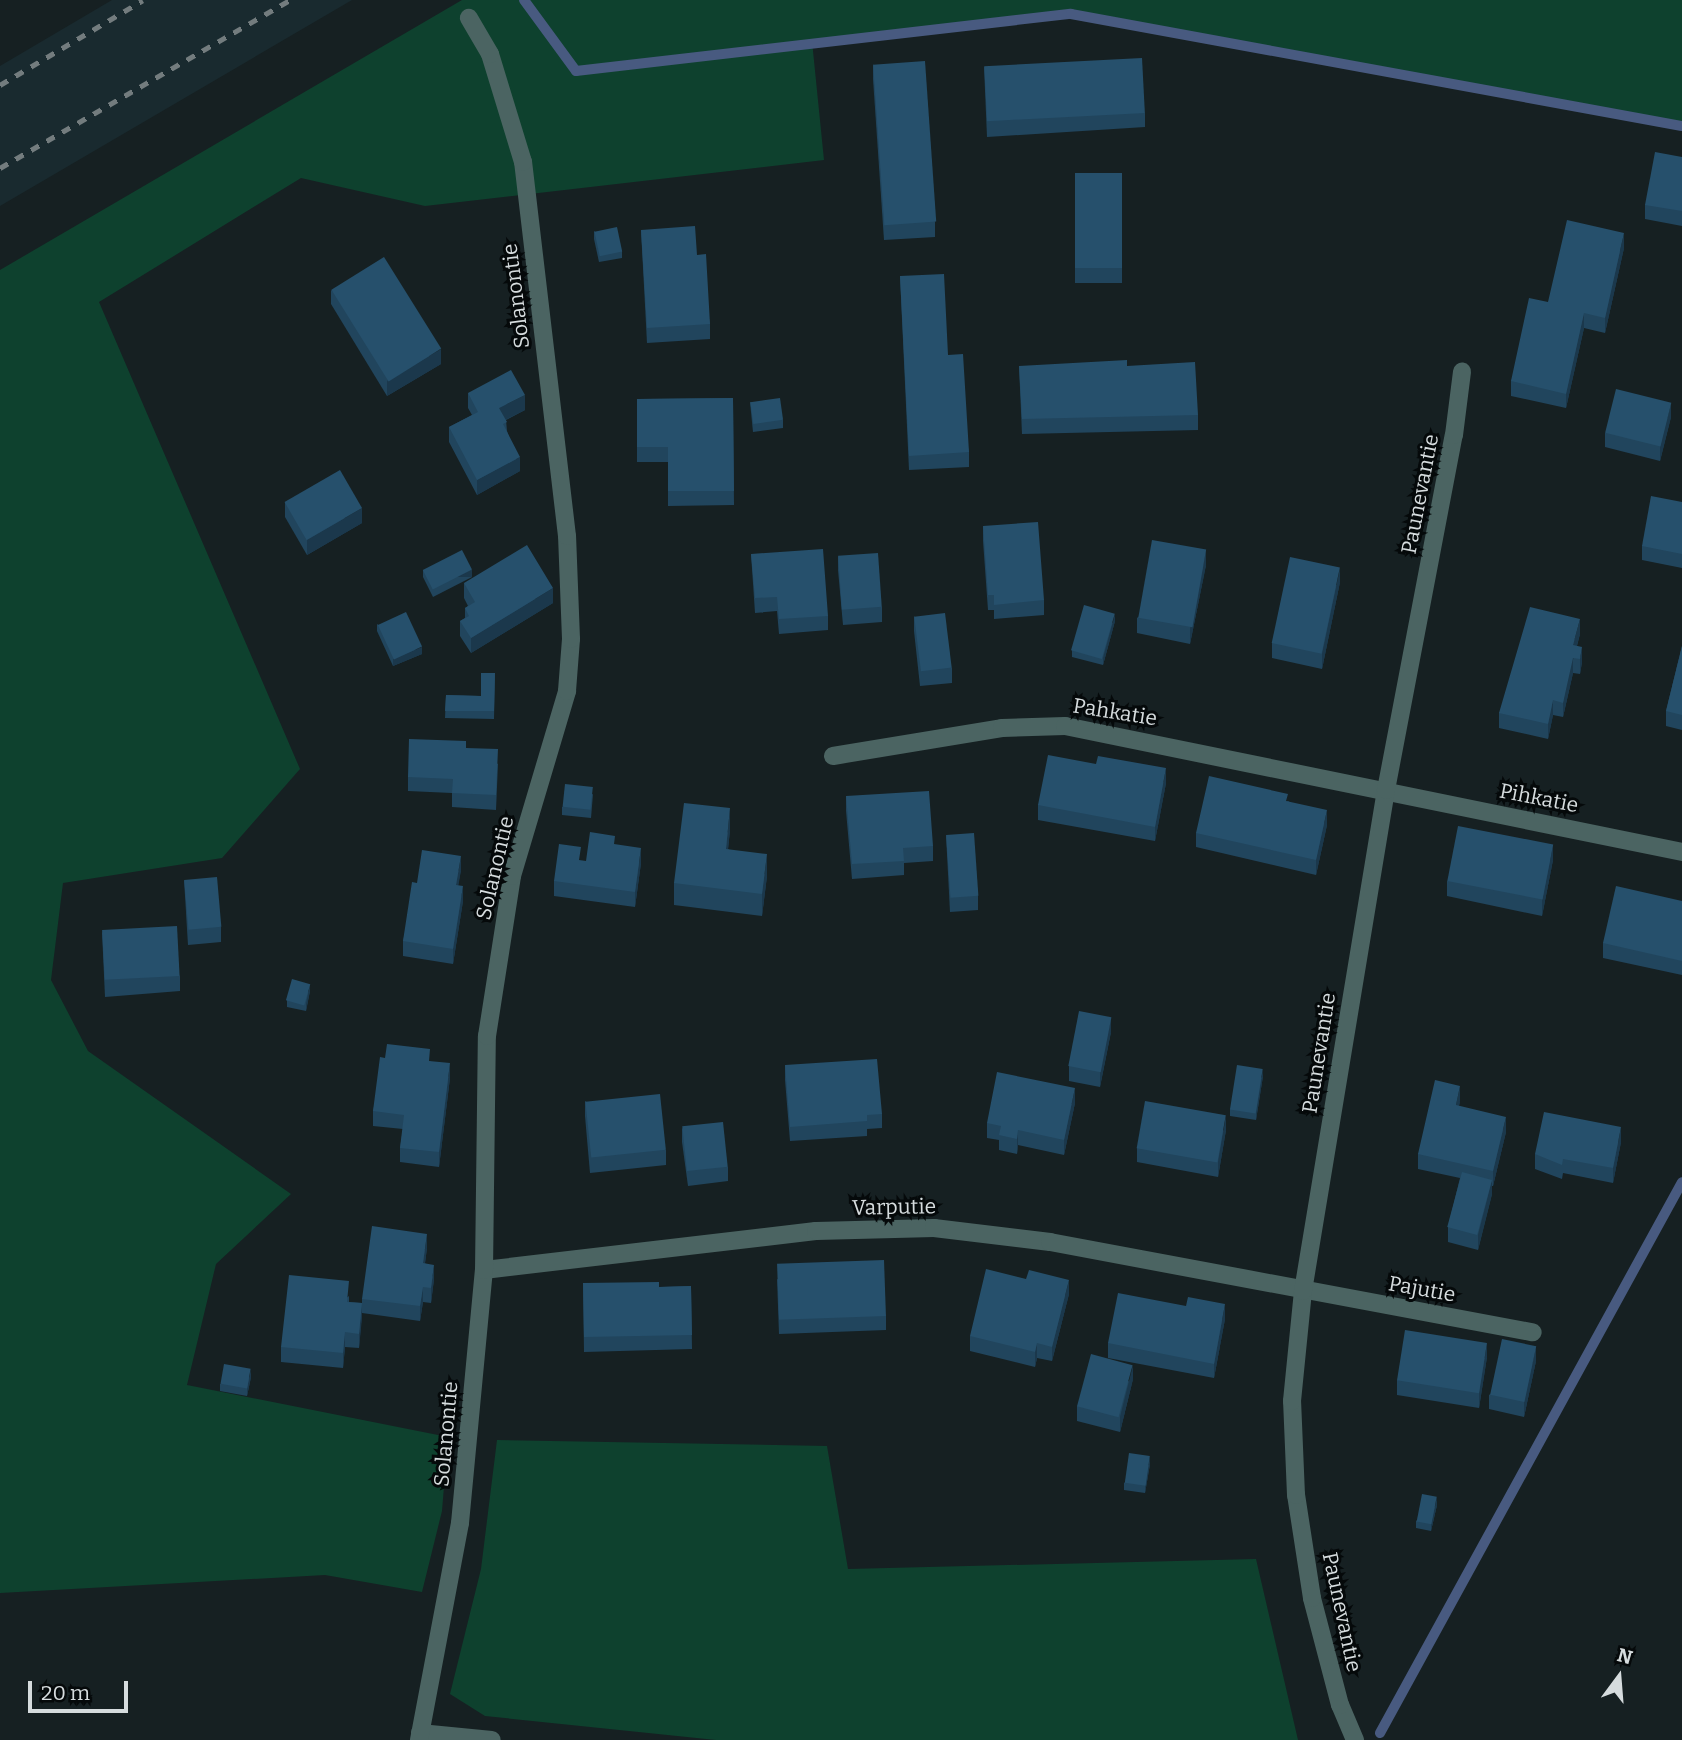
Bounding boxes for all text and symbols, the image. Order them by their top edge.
street label: Solanontie [497,242,535,350]
street label: Paunevantie [1396,432,1444,556]
street label: Pahkatie [1071,693,1159,731]
street label: Pihkatie [1497,778,1581,818]
street label: Solanontie [471,814,519,922]
street label: Paunevantie [1297,991,1341,1115]
street label: Varputie [852,1194,936,1220]
street label: Pajutie [1387,1271,1457,1307]
street label: Solanontie [429,1380,463,1488]
street label: Paunevantie [1317,1550,1367,1674]
north arrow [1584,1642,1654,1712]
text: N [1615,1643,1635,1669]
scale bar [32,1666,131,1710]
text: 20 m [41,1680,90,1706]

